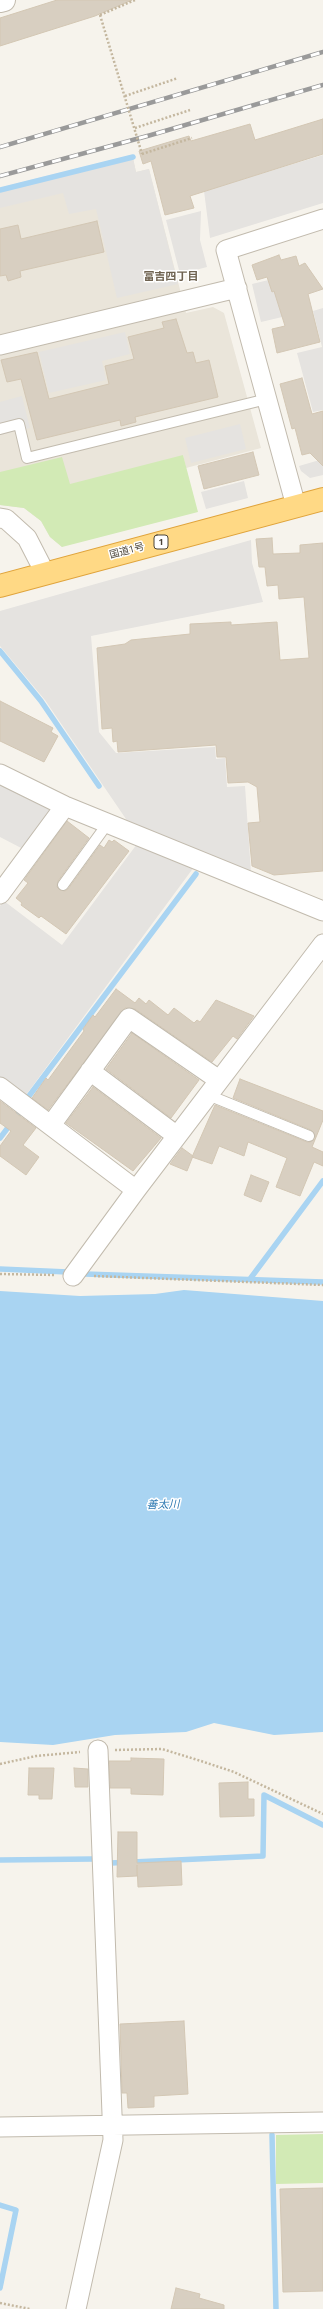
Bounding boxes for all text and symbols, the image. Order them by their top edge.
district label: 富吉四丁目 [144,270,198,284]
road number: 1 [154,535,168,549]
street label: 国道1号 [108,541,146,561]
water label: 善太川 [146,1498,180,1512]

